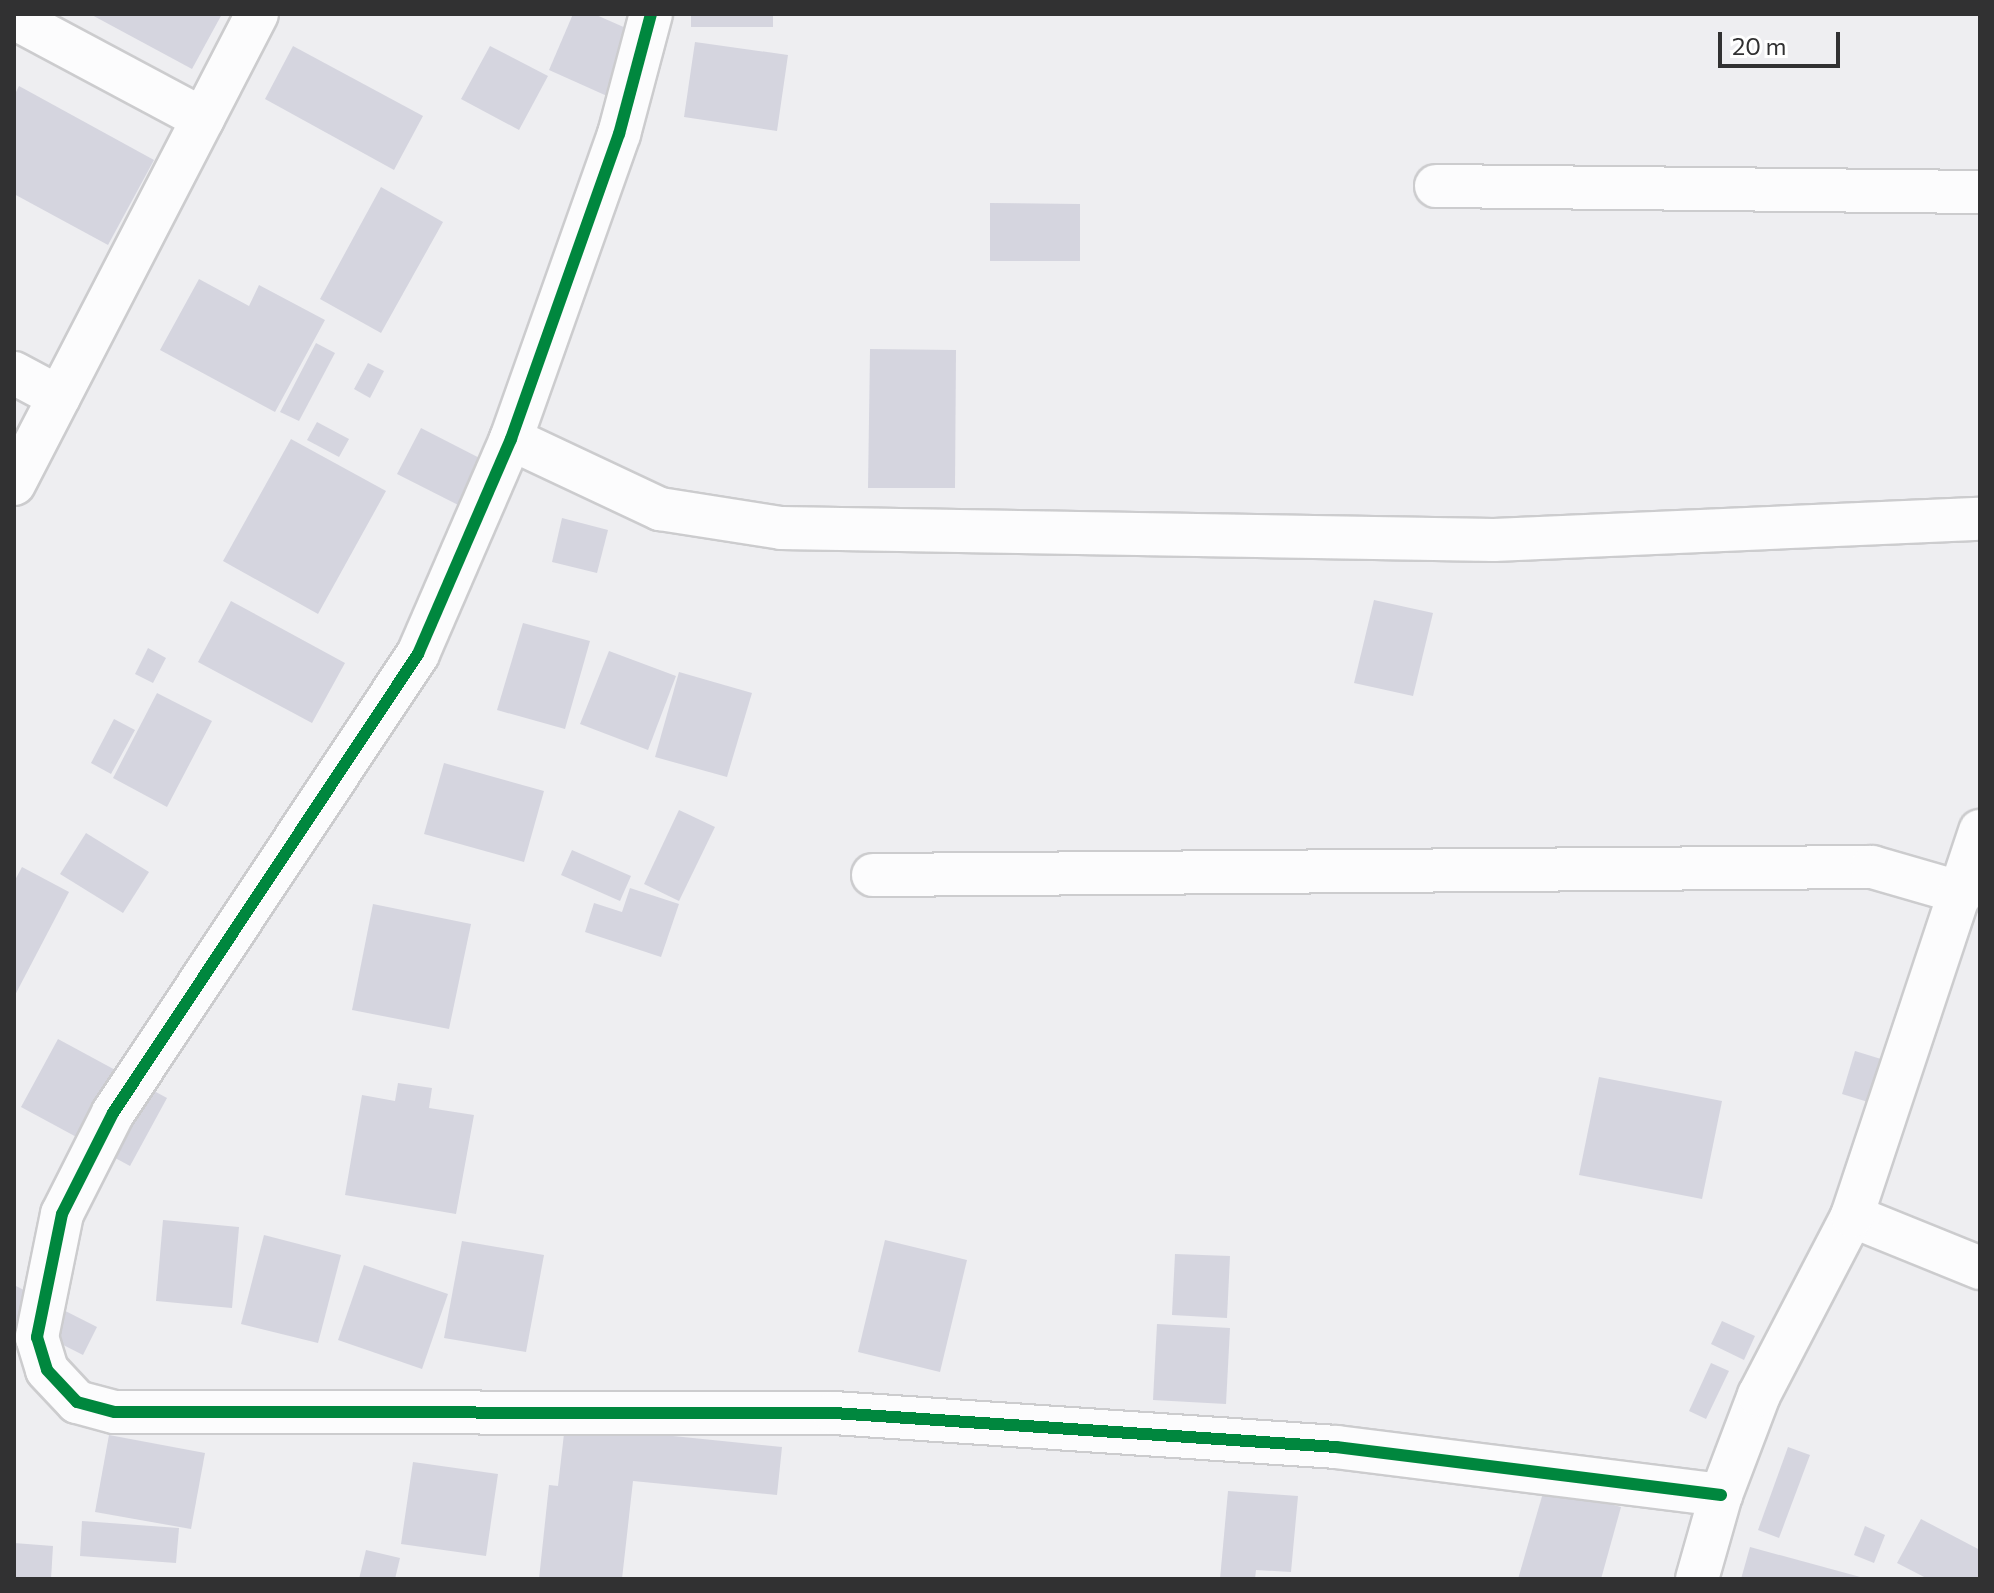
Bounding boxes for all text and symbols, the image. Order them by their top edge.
scale bar [1722,16,1844,66]
text: 20 m [1732,31,1786,60]

